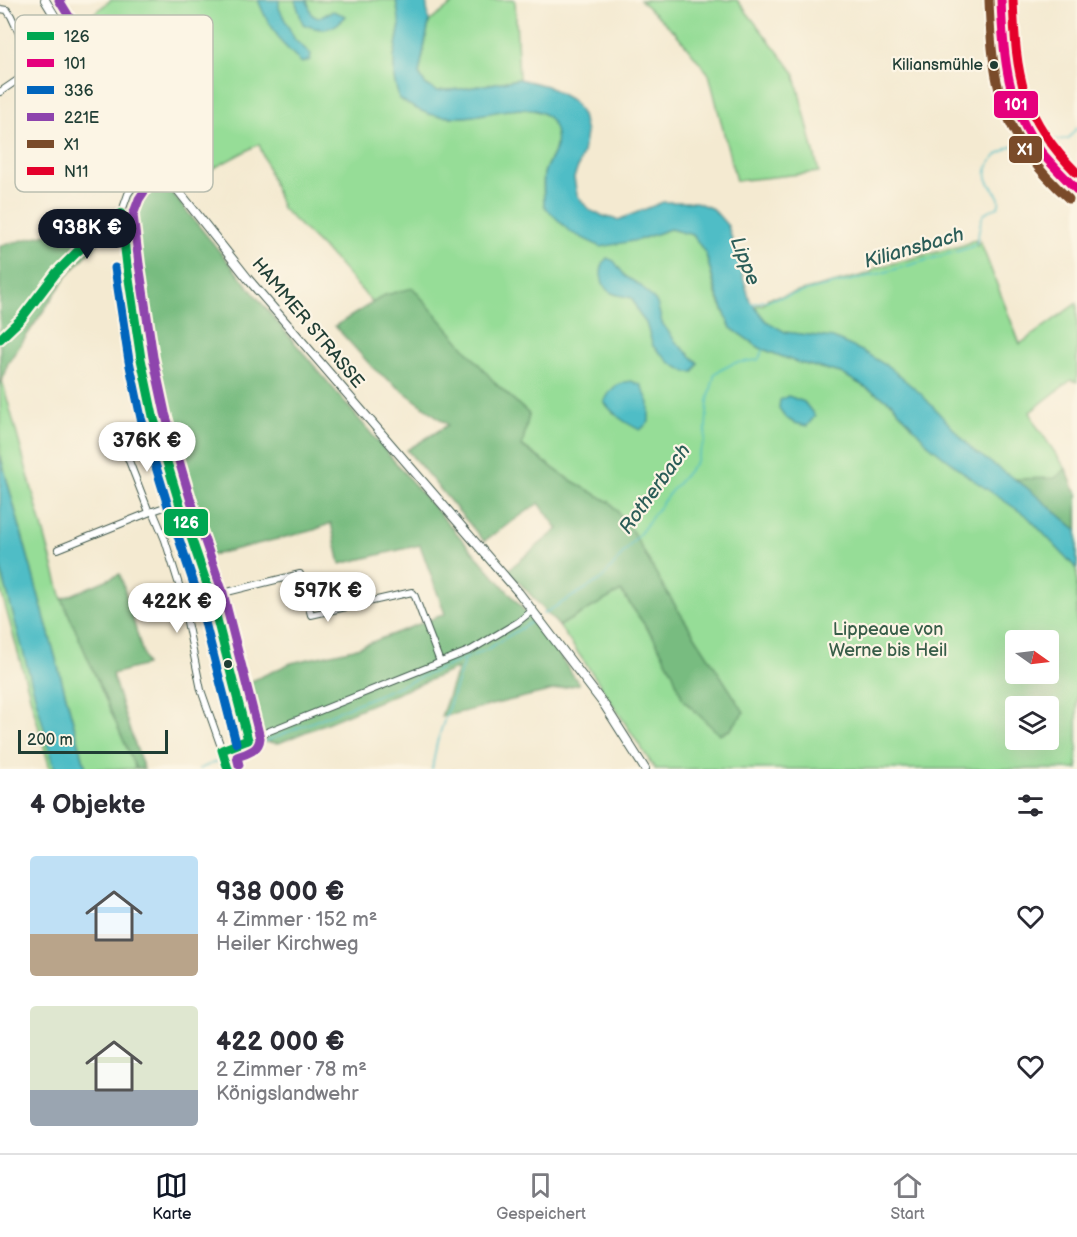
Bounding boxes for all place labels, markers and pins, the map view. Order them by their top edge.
place label: Kiliansmühle [892,56,983,75]
marker: Kiliansmühle [988,59,1000,71]
pin: 938K € [38,209,136,260]
pin: 376K € [98,422,196,473]
pin: 597K € [279,572,377,623]
pin: 422K € [128,583,226,634]
unlabelled marker [222,658,234,670]

